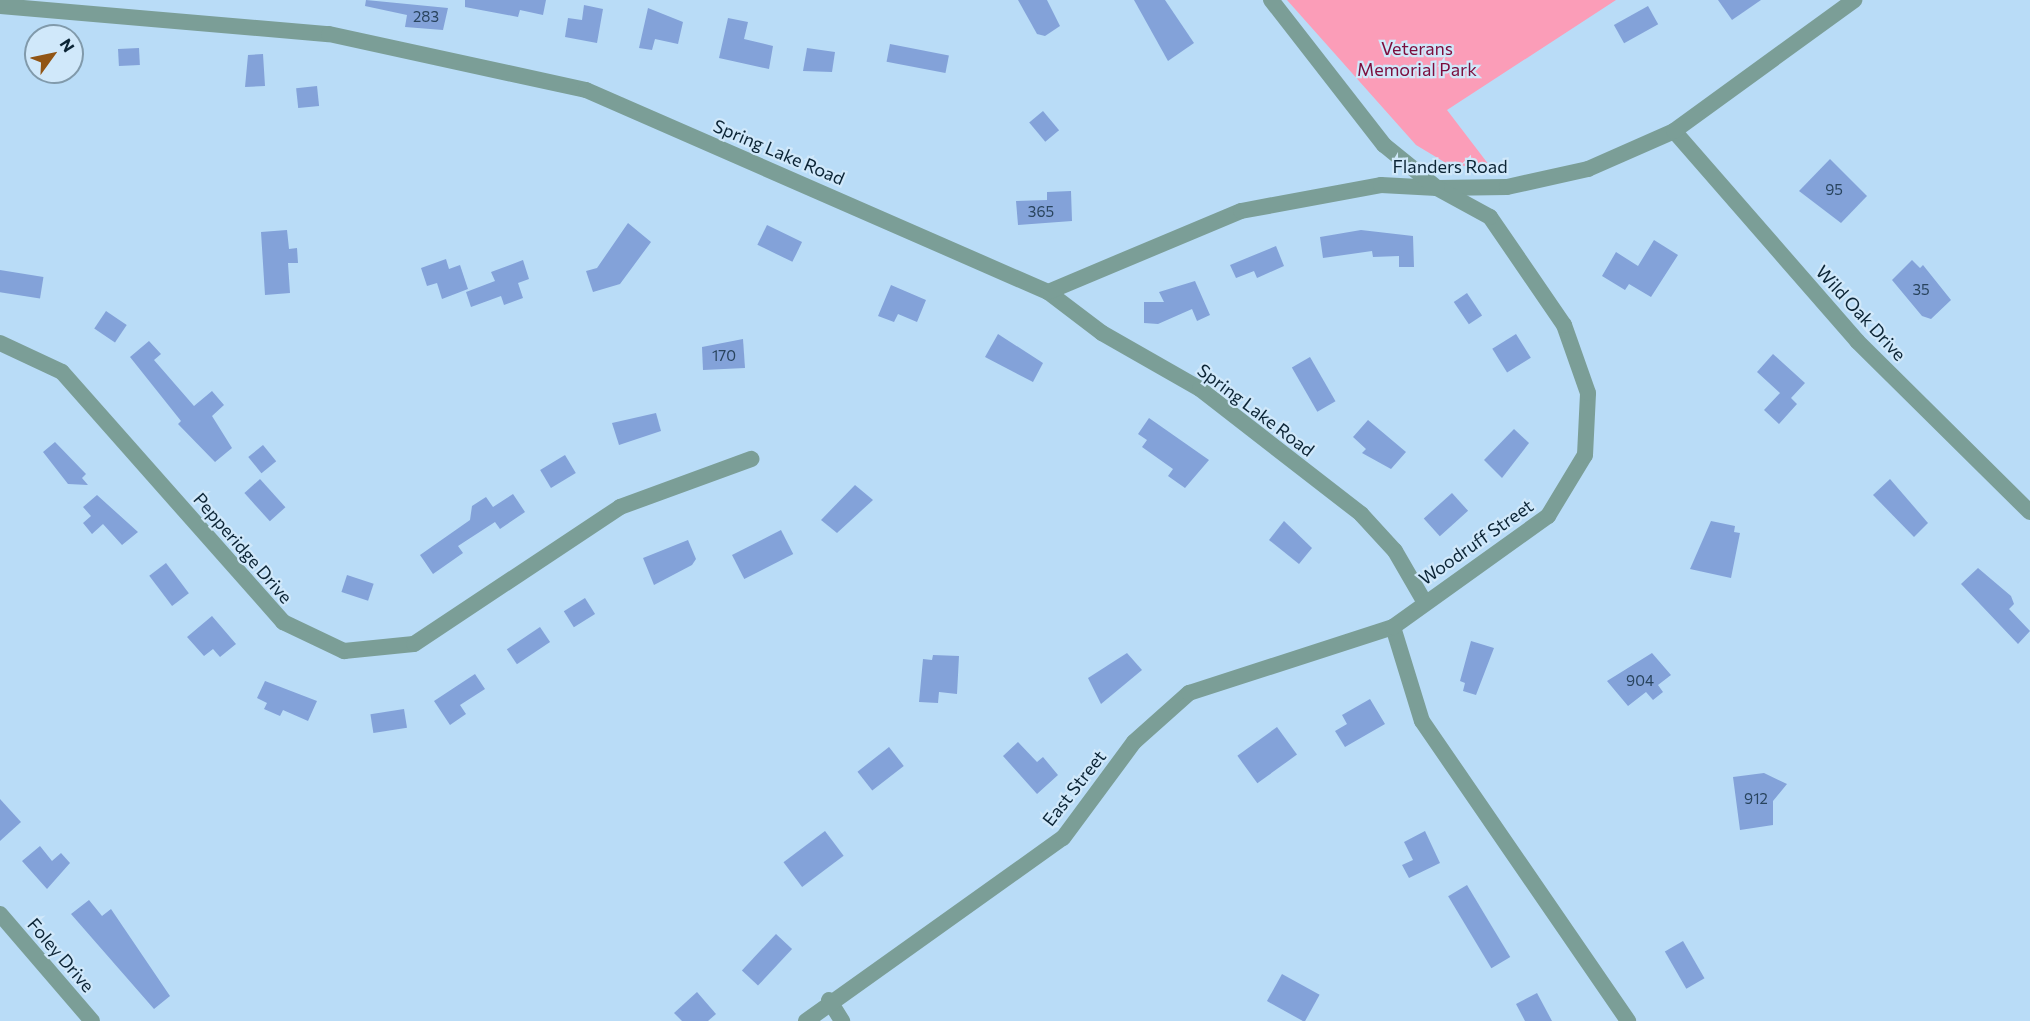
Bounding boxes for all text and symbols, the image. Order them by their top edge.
house number: 283 [413,8,439,26]
north arrow [24,24,84,84]
text: N [57,35,79,55]
park label: Veterans Memorial Park [1357,38,1477,80]
street label: Spring Lake Road [710,115,848,189]
street label: Flanders Road [1392,155,1508,177]
house number: 95 [1825,181,1843,199]
house number: 365 [1028,203,1054,221]
street label: Wild Oak Drive [1811,261,1911,365]
house number: 35 [1912,281,1930,299]
house number: 170 [712,347,736,365]
street label: Spring Lake Road [1193,359,1319,461]
street label: Pepperidge Drive [189,488,297,608]
street label: Woodruff Street [1415,495,1537,589]
house number: 904 [1626,672,1654,690]
street label: East Street [1038,746,1110,830]
house number: 912 [1744,790,1768,808]
street label: Foley Drive [23,914,99,996]

